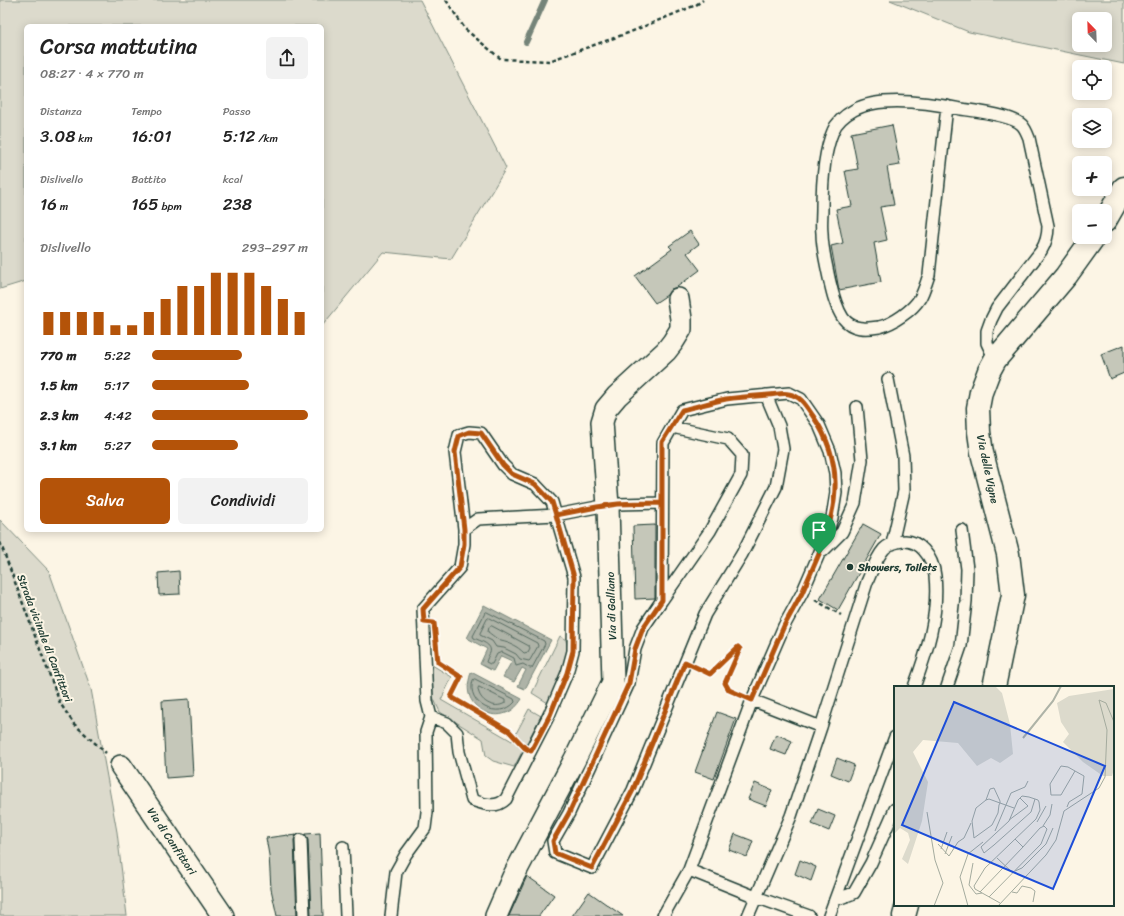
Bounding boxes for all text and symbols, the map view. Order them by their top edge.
north arrow [1072,12,1112,52]
map controls [1072,12,1112,244]
text: Corsa mattutina [40,27,197,66]
button: share [266,37,308,79]
button: locate [1072,60,1112,100]
text: 08:27 · 4 × 770 m [40,62,144,85]
text: Distanza [40,102,82,121]
text: Tempo [131,102,162,121]
text: Passo [223,102,251,121]
button: layers [1072,108,1112,148]
text: 3.08 [40,121,75,151]
text: 16:01 [131,121,171,151]
text: 5:12 [223,121,255,151]
text: km [75,129,93,148]
text: /km [255,129,278,148]
button: + [1072,156,1112,196]
text: Dislivello [40,170,83,189]
text: Battito [131,170,166,189]
text: kcal [223,170,243,189]
text: 16 [40,189,57,219]
text: 165 [131,189,159,219]
text: 238 [223,189,252,219]
text: m [57,197,68,216]
text: bpm [159,197,182,216]
button: − [1072,204,1112,244]
text: Dislivello [40,236,91,259]
text: 293–297 m [242,236,308,259]
text: 770 m [40,344,76,367]
text: 5:22 [104,344,131,367]
text: 1.5 km [40,374,78,397]
text: 5:17 [104,374,129,397]
text: 2.3 km [40,404,79,427]
text: 4:42 [104,404,132,427]
street label: Via delle Vigne [971,433,1004,506]
text: 3.1 km [40,434,77,457]
text: 5:27 [104,434,131,457]
button: Salva [40,478,170,524]
button: Condividi [178,478,308,524]
pin [802,513,836,554]
icon: arrive [808,519,830,541]
place label: Showers, Toilets [857,558,938,577]
marker: Showers, Toilets [845,562,855,572]
street label: Strada vicinale di Canfittori [11,571,78,706]
street label: Via di Galliano [601,571,622,640]
inset map [894,686,1114,906]
street label: Via di Canfittori [142,803,202,880]

